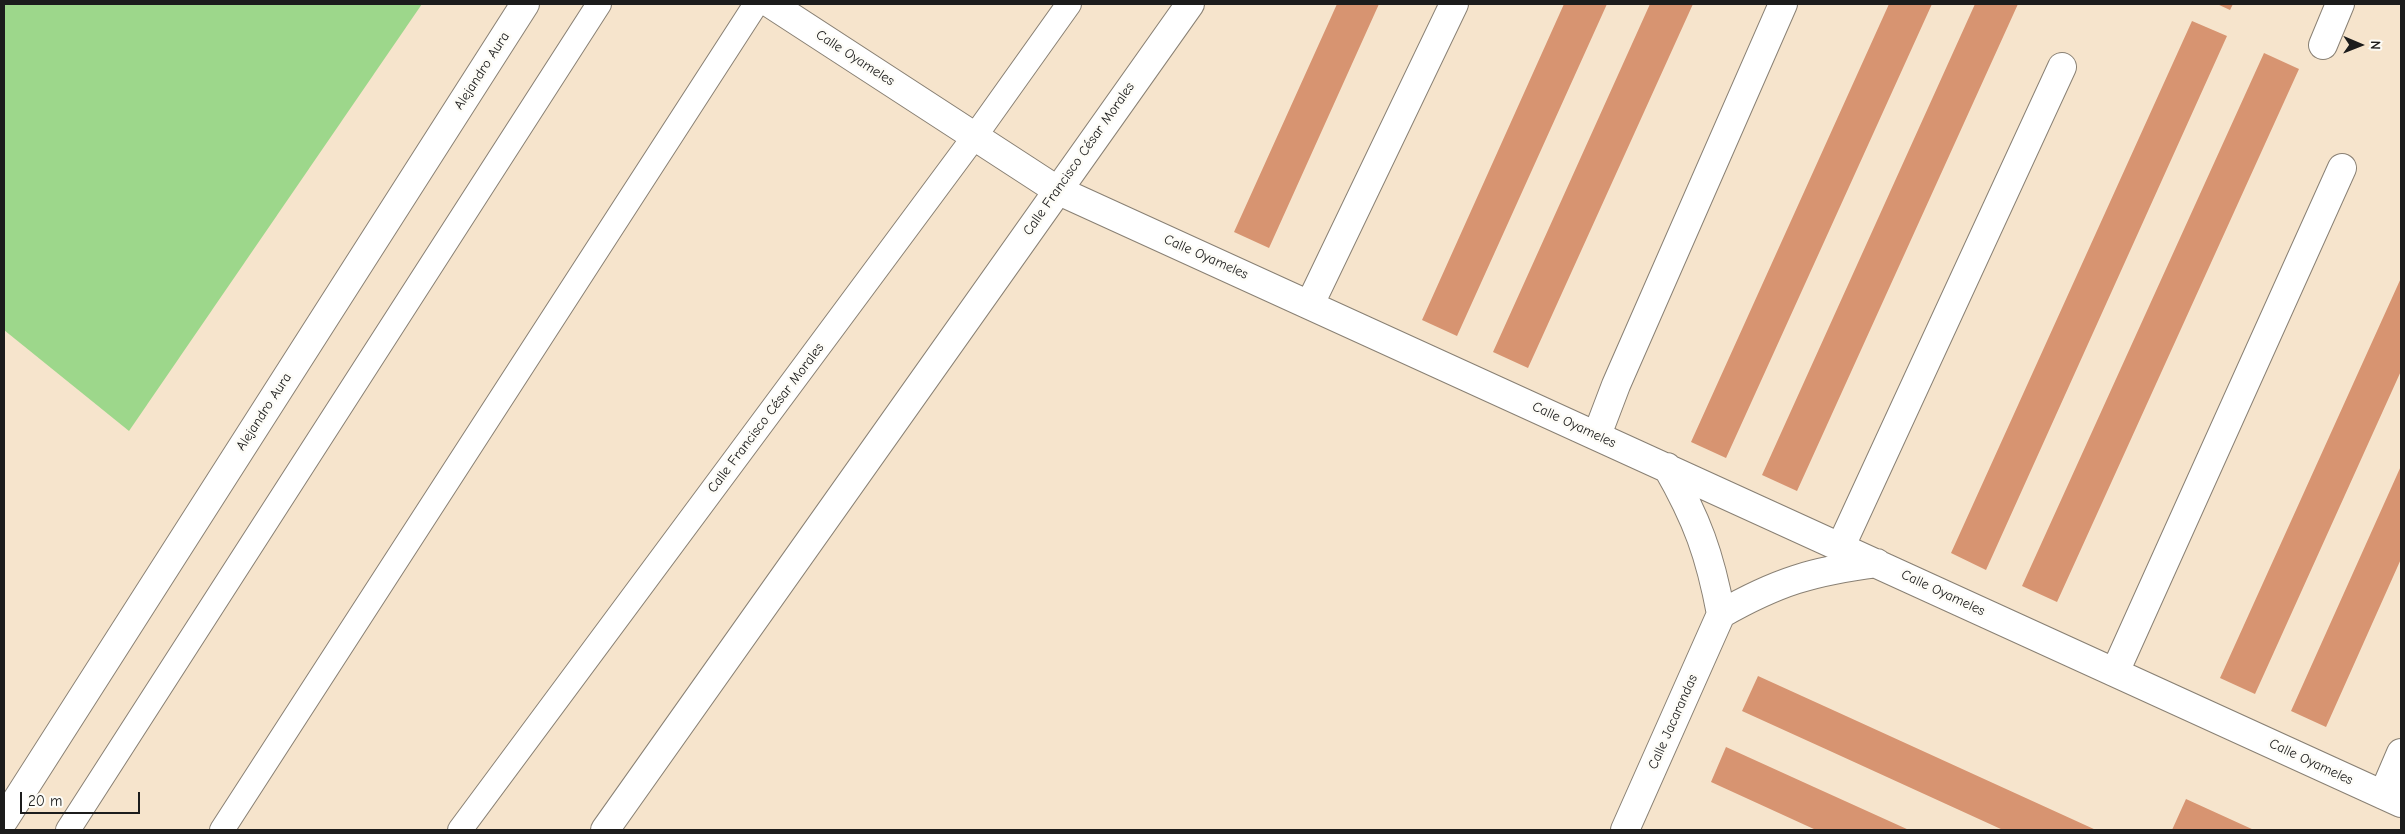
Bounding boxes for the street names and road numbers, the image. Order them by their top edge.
street label: Calle Oyameles [813,26,897,90]
street label: Alejandro Aura [451,29,513,113]
street label: Calle Francisco César Morales [1020,79,1138,239]
street label: Calle Oyameles [1161,231,1251,283]
street label: Calle Francisco César Morales [704,340,828,496]
street label: Alejandro Aura [233,370,295,454]
street label: Calle Oyameles [1529,398,1619,452]
street label: Calle Oyameles [1898,566,1988,620]
street label: Calle Jacarandas [1645,672,1701,772]
street label: Calle Oyameles [2266,735,2356,789]

